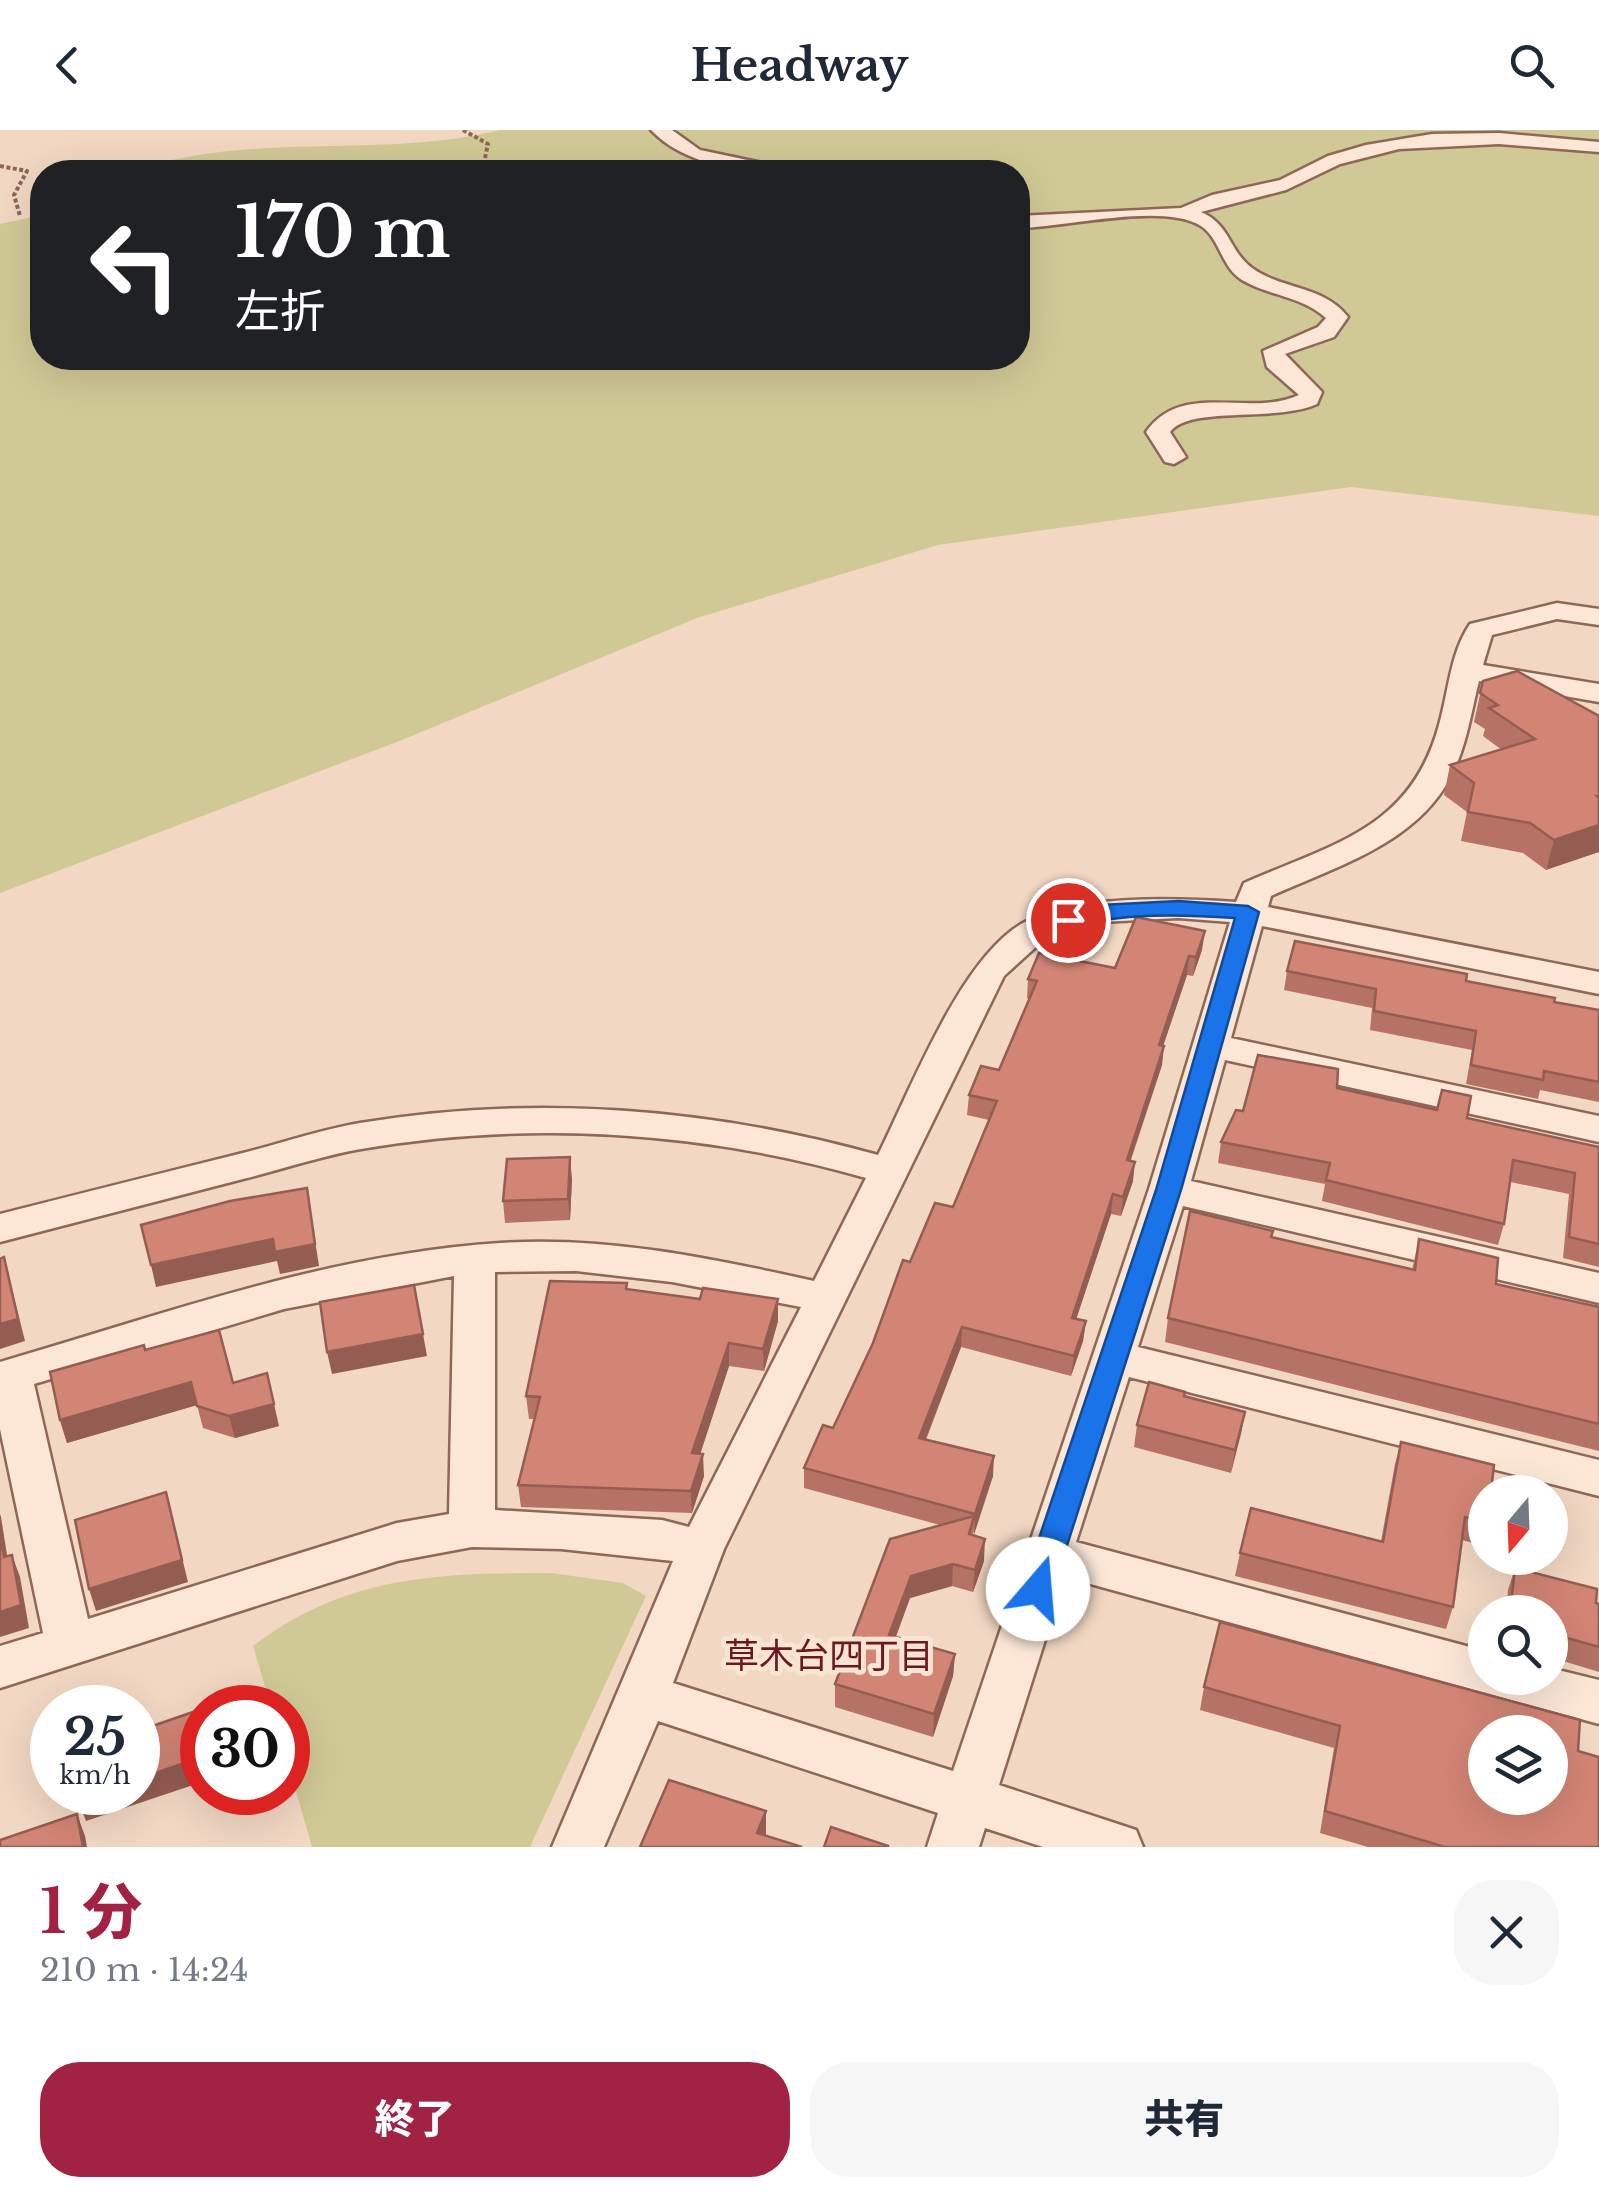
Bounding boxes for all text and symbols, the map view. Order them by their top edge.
text: Headway [691,37,908,93]
icon: back [40,38,95,93]
icon: search [1504,38,1559,93]
text: 170 m [235,189,451,276]
icon: left [70,200,200,330]
text: 左折 [235,283,325,339]
pin [1026,878,1111,963]
icon: arrive [1041,893,1096,948]
north arrow [1468,1475,1568,1575]
map controls [1468,1475,1568,1815]
position arrow [986,1537,1090,1641]
button: search [1468,1595,1568,1695]
district label: 草木台四丁目 [724,1634,934,1677]
speed limit sign: 30 [180,1685,310,1815]
text: 25 [64,1706,126,1769]
button: layers [1468,1715,1568,1815]
text: km/h [60,1760,130,1791]
text: 1 分 [40,1875,142,1949]
button: close [1454,1880,1559,1985]
text: 210 m · 14:24 [40,1950,248,1990]
button: 終了 [40,2062,790,2177]
button: 共有 [810,2062,1559,2177]

